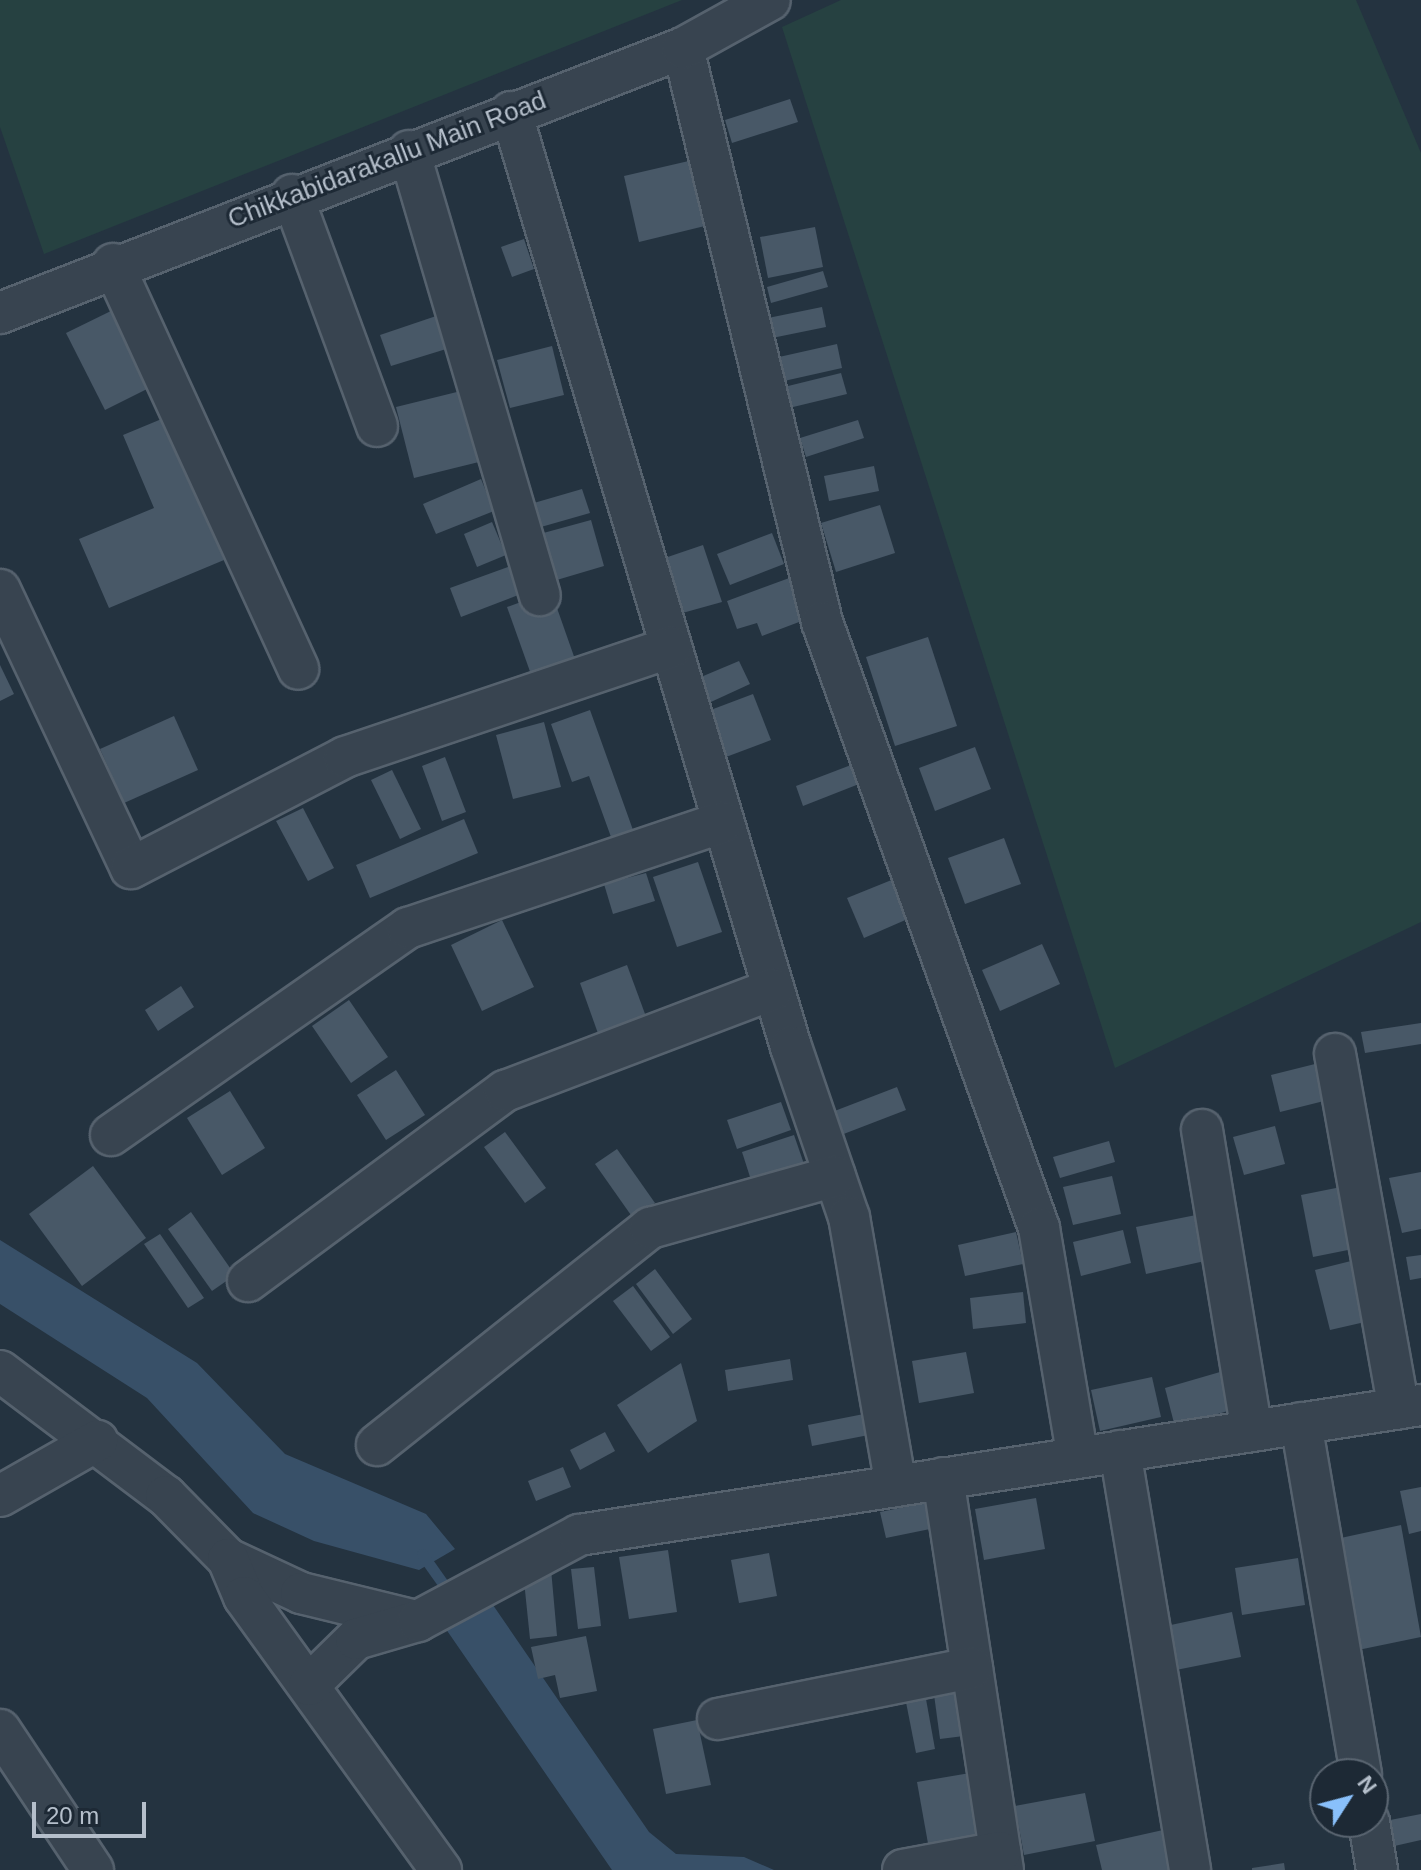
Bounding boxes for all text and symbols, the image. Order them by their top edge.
street label: Chikkabidarakallu Main Road [224,85,550,235]
north arrow [1309,1758,1389,1838]
text: N [1352,1771,1382,1799]
scale bar [36,1786,150,1836]
text: 20 m [46,1802,99,1829]

